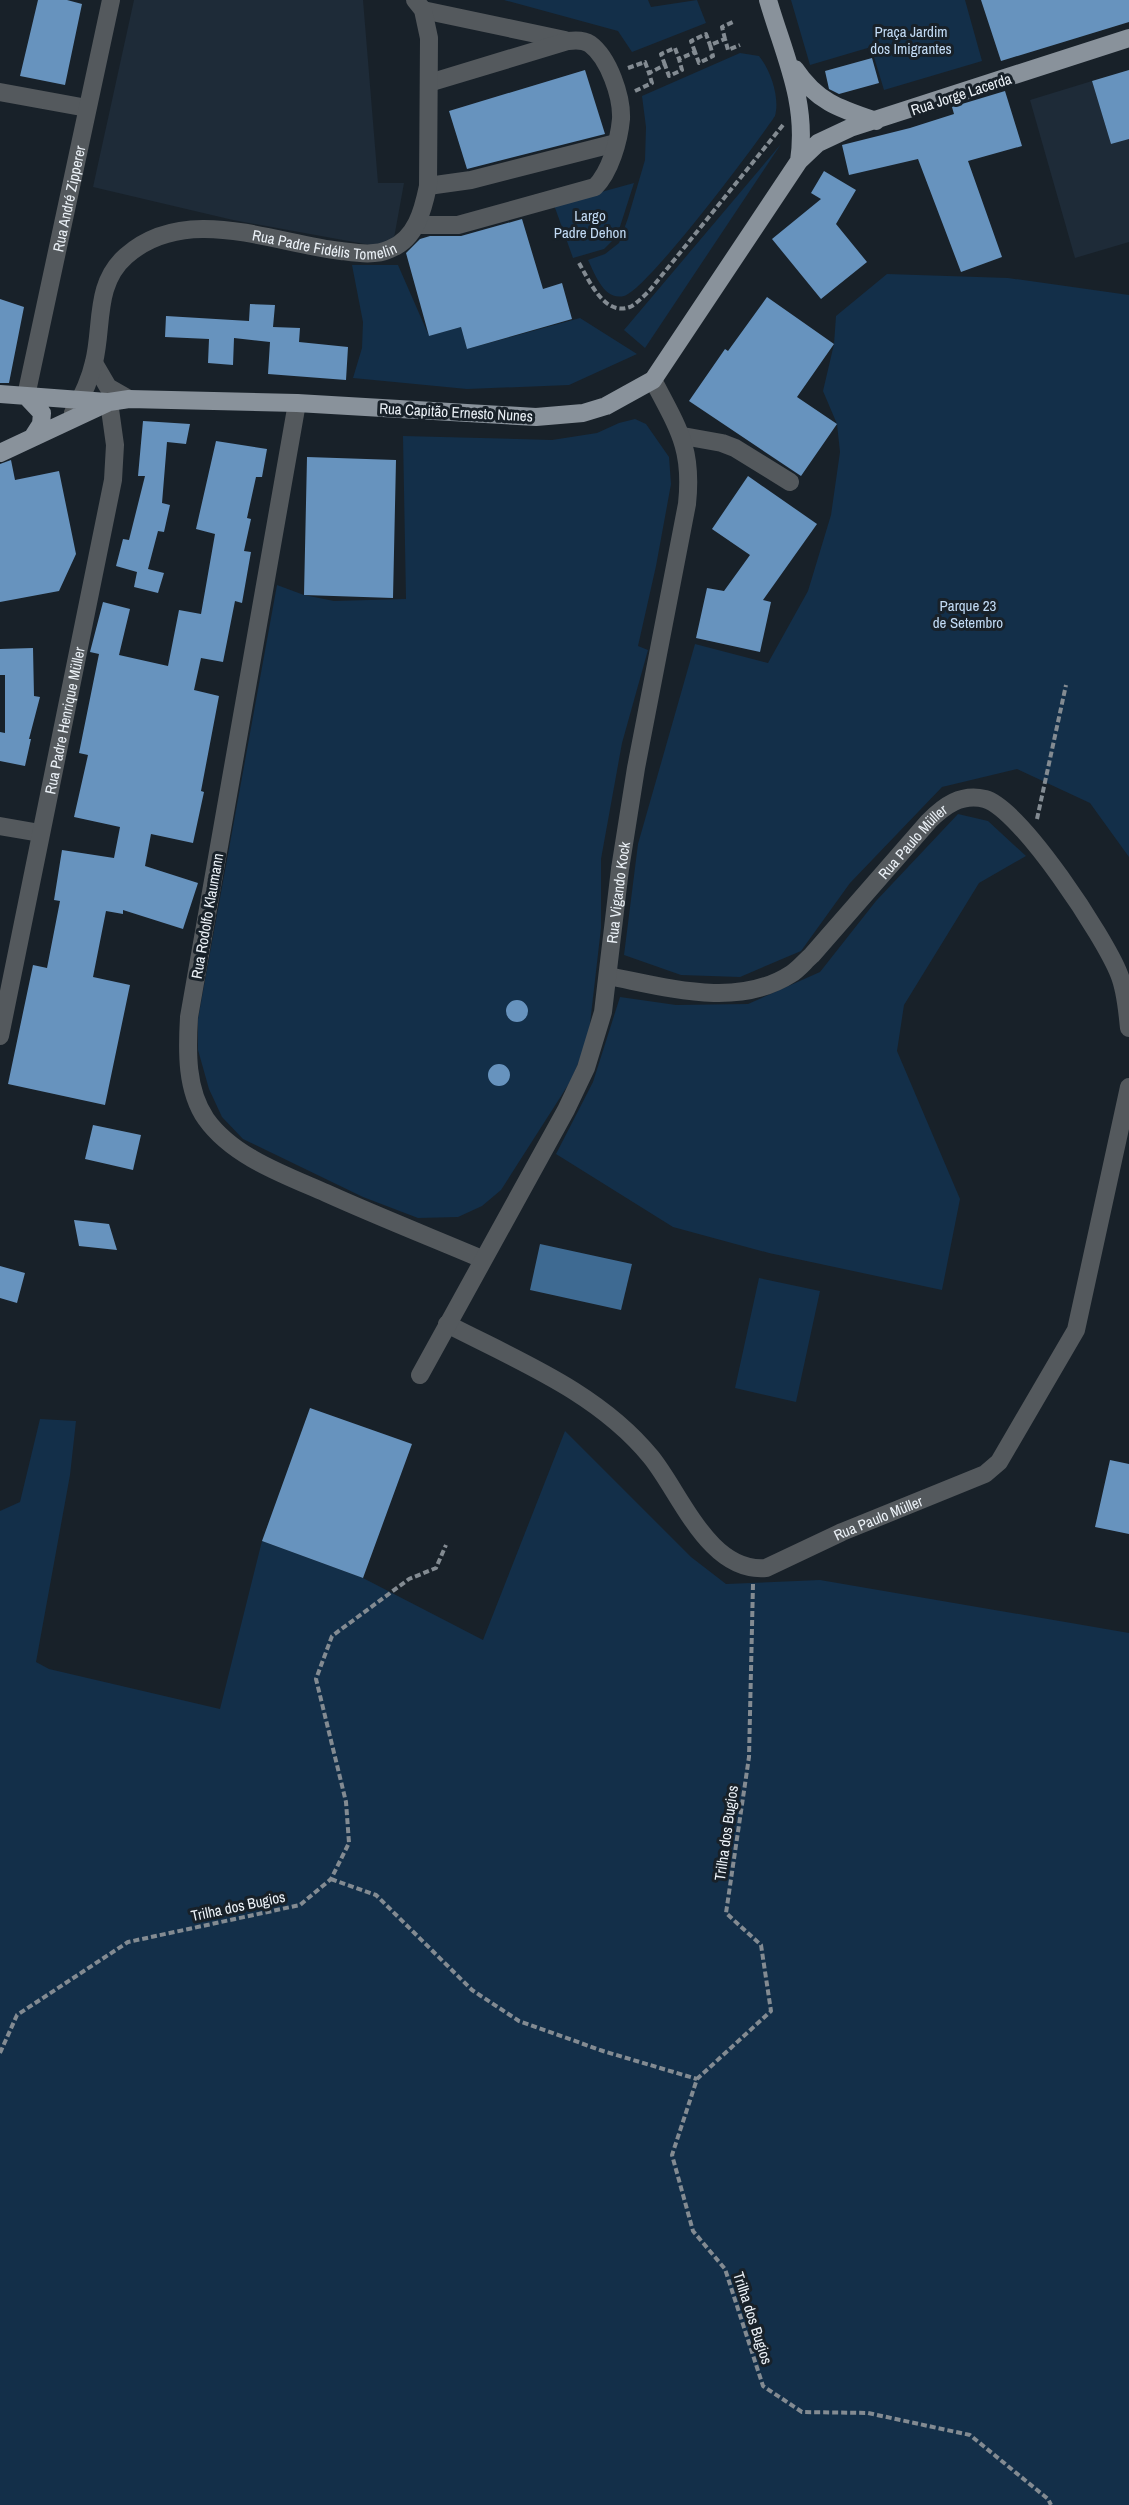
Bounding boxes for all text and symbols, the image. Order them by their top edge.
park label: Praça Jardim dos Imigrantes [870,21,952,59]
street label: Rua Jorge Lacerda [908,68,1014,120]
street label: Rua André Zipperer [47,143,90,254]
park label: Largo Padre Dehon [554,205,626,243]
street label: Rua Padre Fidélis Tomelin [251,224,400,264]
street label: Rua Capitão Ernesto Nunes [379,397,533,427]
park label: Parque 23 de Setembro [933,595,1003,633]
street label: Rua Padre Henrique Müller [39,645,89,796]
street label: Rua Paulo Müller [873,799,951,883]
street label: Rua Vigando Kock [601,839,635,945]
street label: Rua Rodolfo Klaumann [186,852,228,980]
street label: Rua Paulo Müller [830,1490,926,1545]
street label: Trilha dos Bugios [709,1784,743,1882]
street label: Trilha dos Bugios [189,1886,287,1926]
street label: Trilha dos Bugios [728,2269,778,2367]

